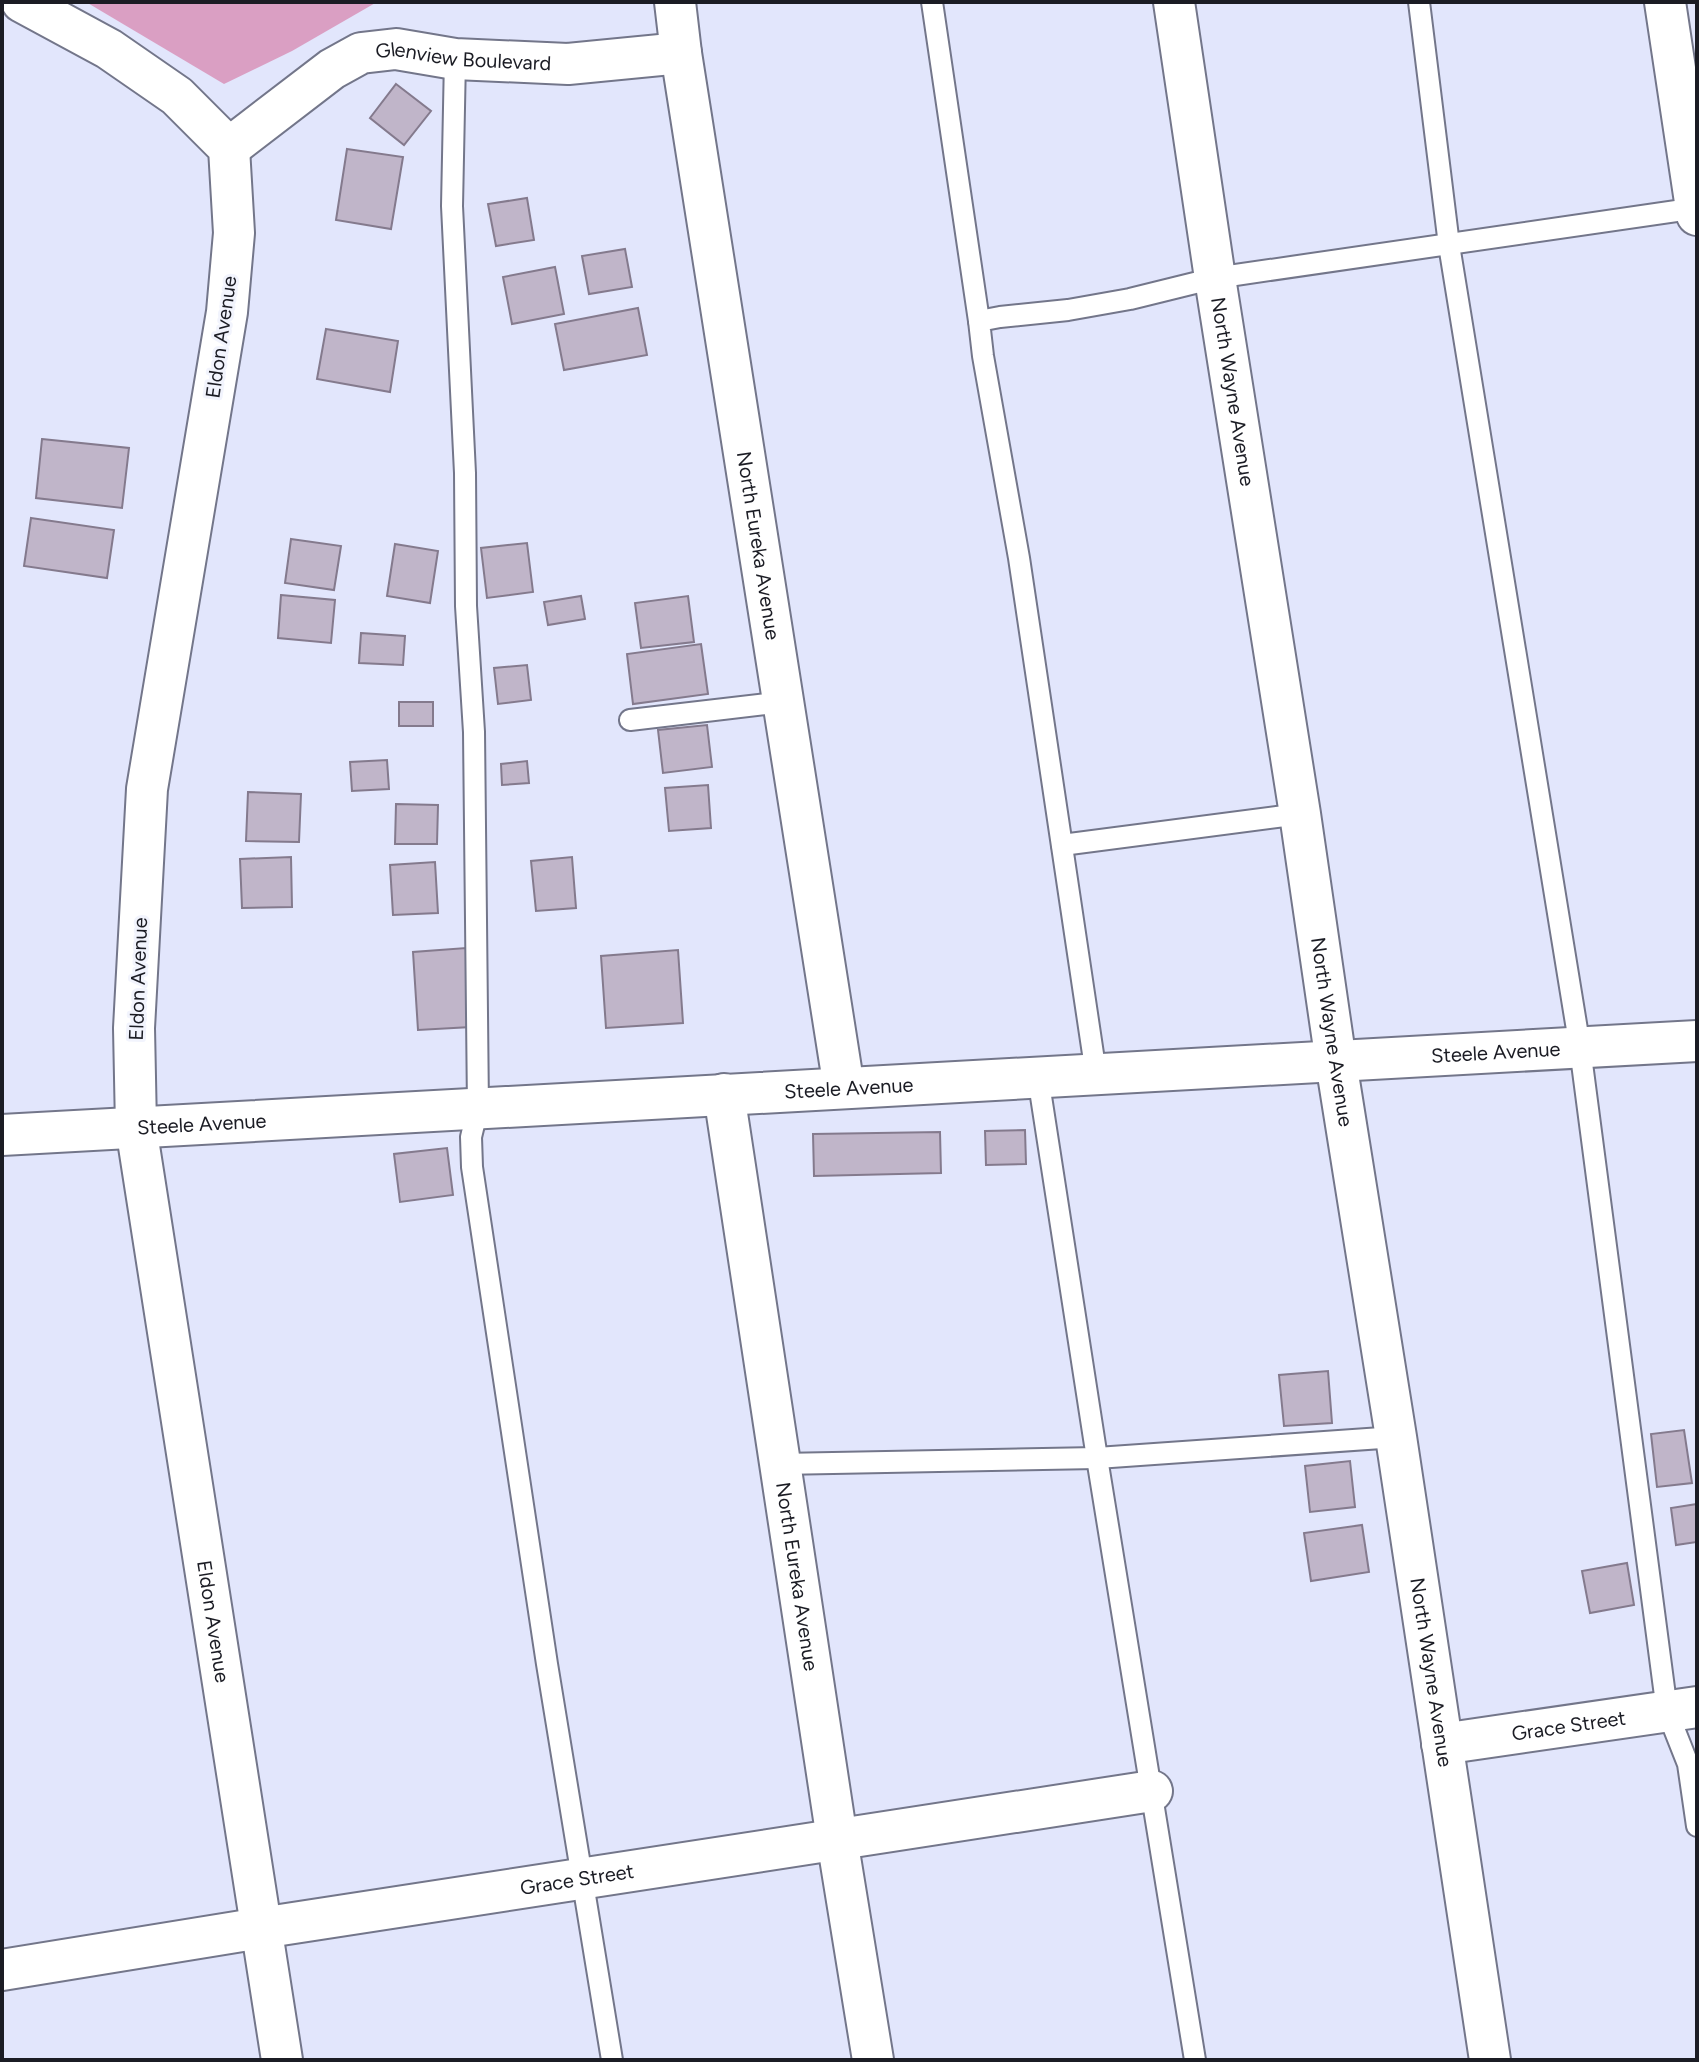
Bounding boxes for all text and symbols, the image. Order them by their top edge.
street label: Glenview Boulevard [374,37,552,75]
street label: Eldon Avenue [201,274,241,400]
street label: North Wayne Avenue [1206,295,1260,488]
street label: North Eureka Avenue [732,450,785,642]
street label: Eldon Avenue [124,917,152,1041]
street label: North Wayne Avenue [1306,936,1358,1128]
street label: Steele Avenue [1430,1037,1561,1068]
street label: Steele Avenue [783,1072,914,1104]
street label: Steele Avenue [136,1108,267,1139]
street label: North Eureka Avenue [771,1480,823,1673]
street label: Eldon Avenue [192,1559,235,1684]
street label: North Wayne Avenue [1405,1576,1458,1769]
street label: Grace Street [1510,1705,1627,1746]
street label: Grace Street [518,1859,636,1900]

